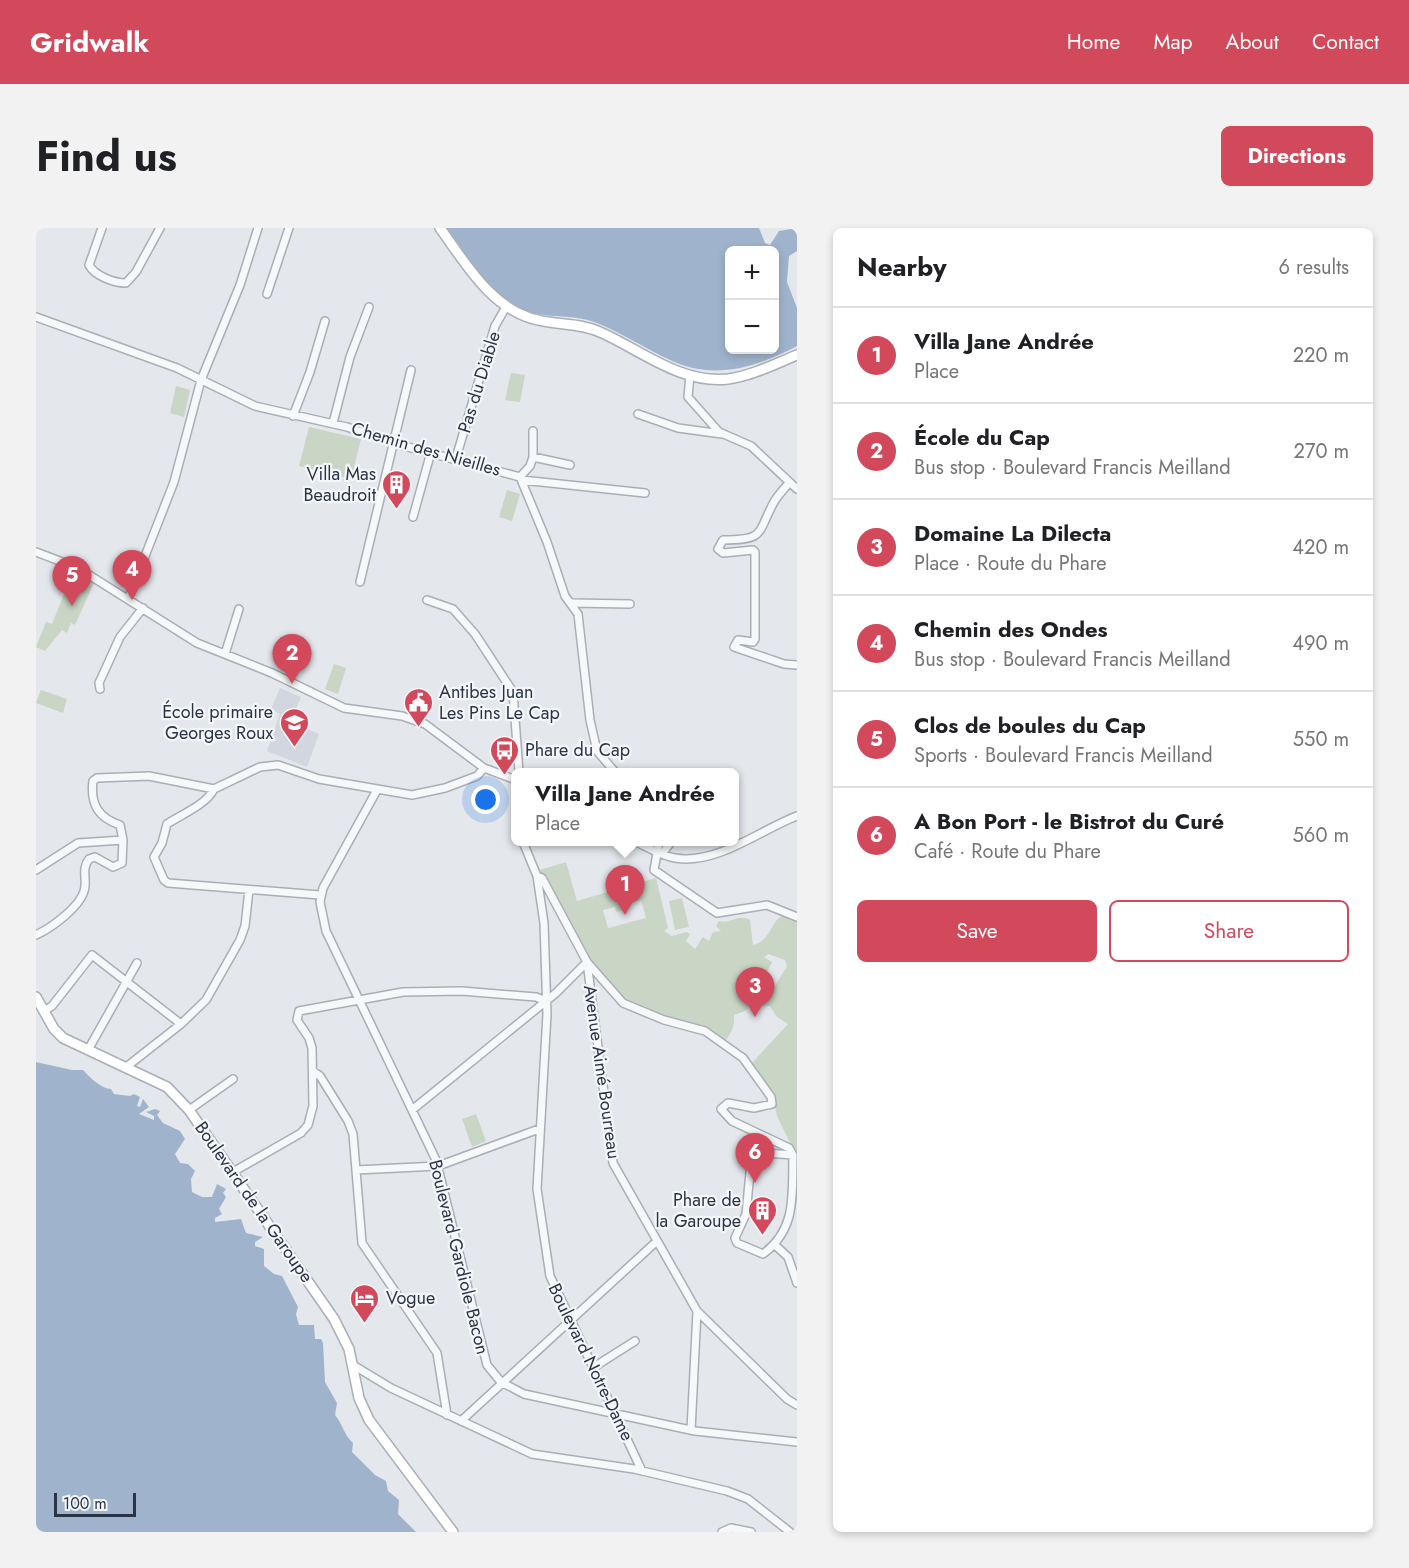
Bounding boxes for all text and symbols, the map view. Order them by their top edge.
text: Gridwalk [30,22,149,63]
text: Home [1067,27,1120,57]
text: Map [1153,27,1193,57]
text: About [1226,27,1279,57]
text: Contact [1312,27,1379,57]
text: Find us [36,126,177,187]
button: Directions [1221,126,1373,186]
map controls [725,246,779,354]
button: + [725,246,779,300]
text: Nearby [857,248,946,286]
text: 6 results [1279,253,1349,282]
button: − [725,300,779,354]
text: Villa Jane Andrée [914,325,1094,357]
street label: Pas du Diable [451,328,507,436]
text: 1 [871,341,882,370]
text: 220 m [1293,341,1349,370]
text: Place [914,357,959,386]
street label: Chemin des Nieilles [348,415,504,483]
text: École du Cap [914,421,1050,453]
text: 2 [870,437,883,466]
text: 270 m [1294,437,1349,466]
text: Bus stop · Boulevard Francis Meilland [914,453,1231,482]
place label: Villa Mas Beaudroit [304,461,377,508]
building icon: Villa Mas Beaudroit [381,468,413,510]
text: Domaine La Dilecta [914,517,1111,549]
text: 3 [870,533,883,562]
text: 420 m [1292,533,1349,562]
text: Place · Route du Phare [914,549,1107,578]
pin: 4 [112,550,152,600]
pin: 5 [52,556,92,606]
text: Chemin des Ondes [914,613,1108,645]
text: 4 [870,629,883,658]
text: 490 m [1292,629,1349,658]
pin: 2 [272,634,312,684]
text: Bus stop · Boulevard Francis Meilland [914,645,1231,674]
place label: Antibes Juan Les Pins Le Cap [439,679,560,726]
public building icon: Antibes Juan Les Pins Le Cap [402,686,434,728]
place label: École primaire Georges Roux [162,699,273,746]
school or university icon: École primaire Georges Roux [278,706,310,748]
text: Clos de boules du Cap [914,709,1146,741]
text: 5 [870,725,883,754]
text: 550 m [1293,725,1349,754]
bus stop icon: Phare du Cap [488,734,520,776]
place label: Phare du Cap [525,737,630,763]
text: Sports · Boulevard Francis Meilland [914,741,1213,770]
popup [511,768,739,846]
text: Villa Jane Andrée [535,777,715,809]
your location [471,785,500,814]
text: A Bon Port - le Bistrot du Curé [914,805,1224,837]
text: Place [535,809,580,838]
text: 6 [870,821,883,850]
text: 560 m [1293,821,1349,850]
text: Café · Route du Phare [914,837,1101,866]
pin: 1 [606,866,644,915]
button: Save [857,900,1097,962]
button: Share [1109,900,1349,962]
pin: 3 [736,968,774,1017]
street label: Avenue Aimé Bourreau [577,983,627,1161]
street label: Boulevard de la Garoupe [188,1116,320,1288]
pin: 6 [736,1134,774,1183]
street label: Boulevard Gardiole Bacon [422,1157,496,1357]
place label: Phare de la Garoupe [655,1187,741,1234]
building icon: Phare de la Garoupe [746,1194,778,1236]
street label: Boulevard Notre-Dame [542,1279,640,1445]
hotel icon: Vogue [349,1282,381,1324]
place label: Vogue [386,1285,435,1311]
scale bar [54,1490,136,1518]
text: 100 m [63,1492,107,1515]

